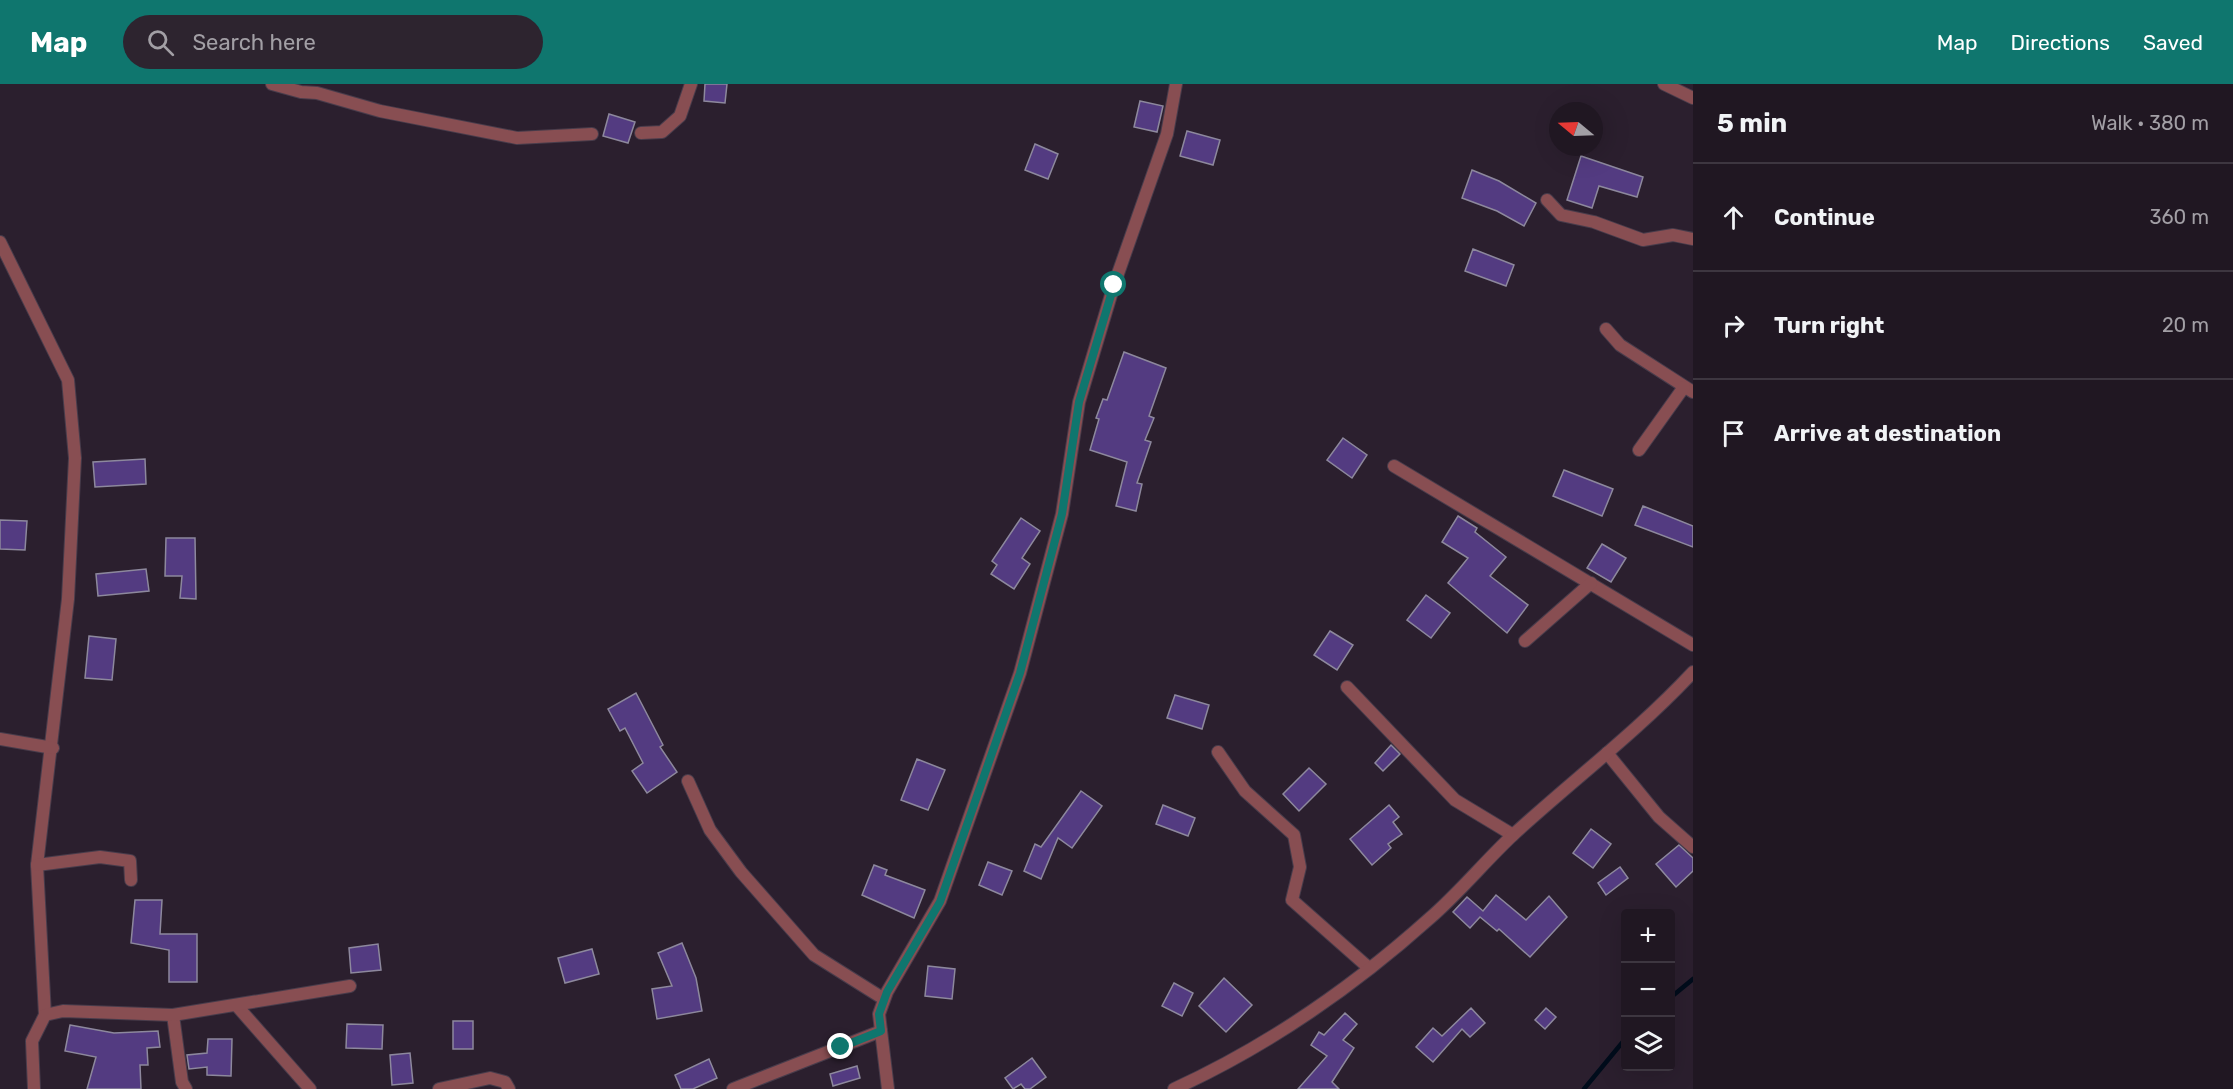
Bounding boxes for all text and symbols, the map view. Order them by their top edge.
search box [123,15,543,69]
text: Map [30,26,87,59]
icon: search [144,26,177,59]
text: Search here [192,29,316,56]
text: Map [1937,30,1978,55]
text: Directions [2011,30,2110,55]
text: Saved [2143,30,2203,55]
north arrow [1549,102,1603,156]
text: 5 min [1717,108,1787,139]
text: Walk · 380 m [2091,111,2209,135]
icon: ahead [1717,201,1750,234]
text: Continue [1774,204,1875,231]
text: 360 m [2150,205,2209,229]
route start [1100,271,1126,297]
icon: right [1717,309,1750,342]
text: Turn right [1774,312,1884,339]
text: 20 m [2162,313,2209,337]
icon: arrive [1717,417,1750,450]
text: Arrive at destination [1774,420,2001,447]
map controls [1621,909,1675,1071]
button: + [1621,909,1675,963]
button: − [1621,963,1675,1017]
button: layers [1621,1017,1675,1071]
route end [827,1033,853,1059]

